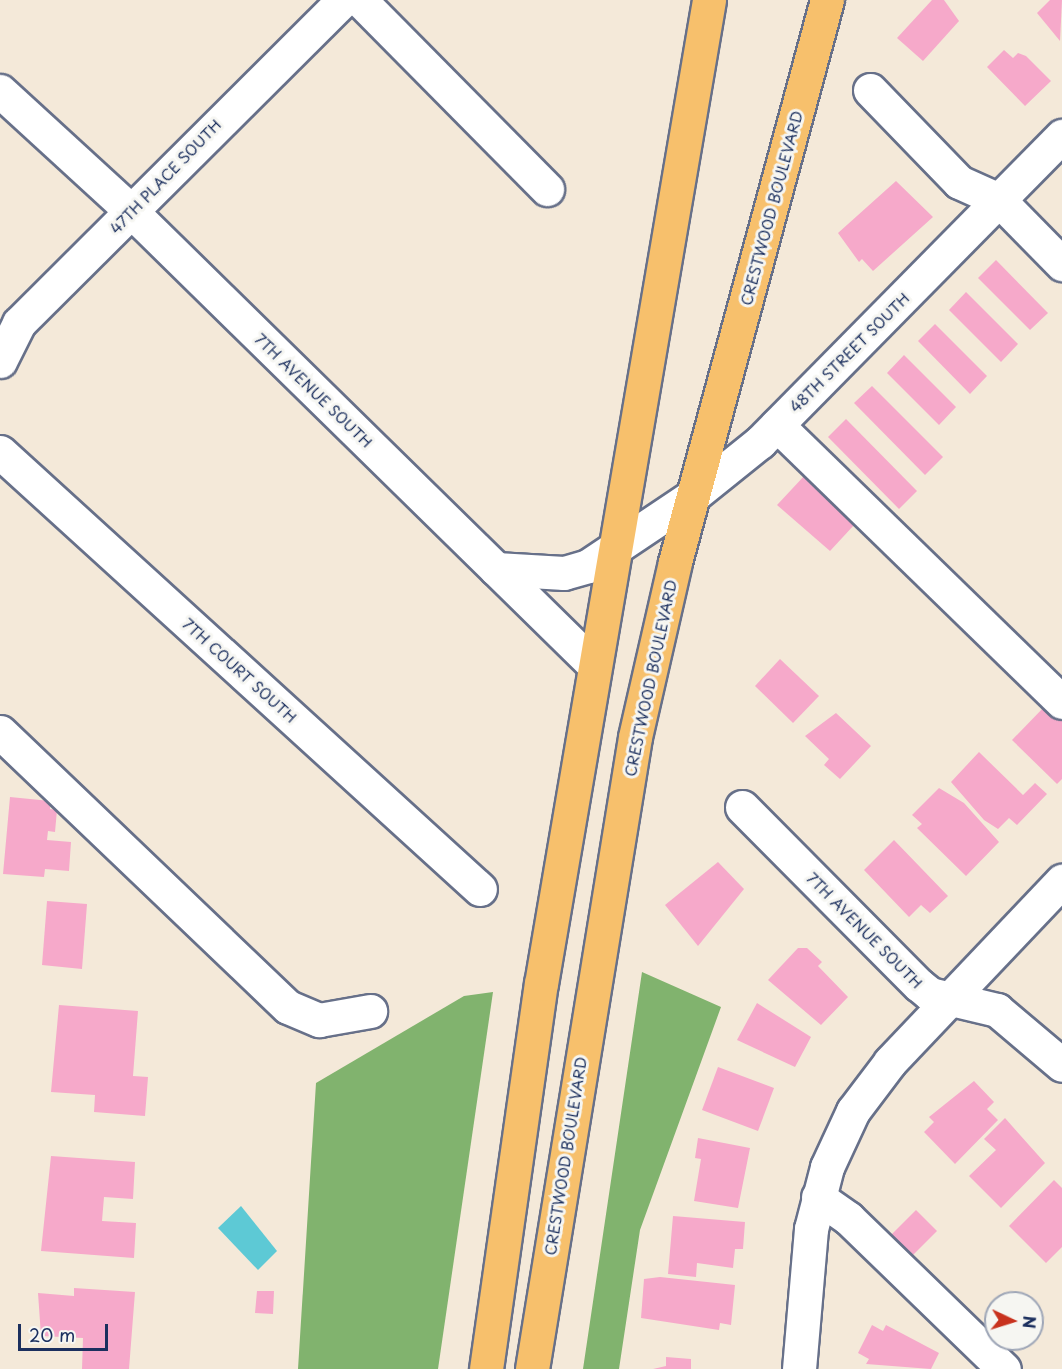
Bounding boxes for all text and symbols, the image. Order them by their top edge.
street label: CRESTWOOD BOULEVARD [736,109,806,307]
street label: 47TH PLACE SOUTH [106,115,224,237]
street label: 48TH STREET SOUTH [785,288,913,416]
street label: 7TH AVENUE SOUTH [252,329,376,451]
street label: CRESTWOOD BOULEVARD [620,578,680,778]
street label: 7TH COURT SOUTH [179,614,301,726]
street label: 7TH AVENUE SOUTH [803,868,927,992]
street label: CRESTWOOD BOULEVARD [540,1055,590,1257]
north arrow [984,1291,1044,1351]
scale bar [21,1312,111,1350]
text: N [1018,1315,1042,1329]
text: 20 m [29,1321,75,1348]

